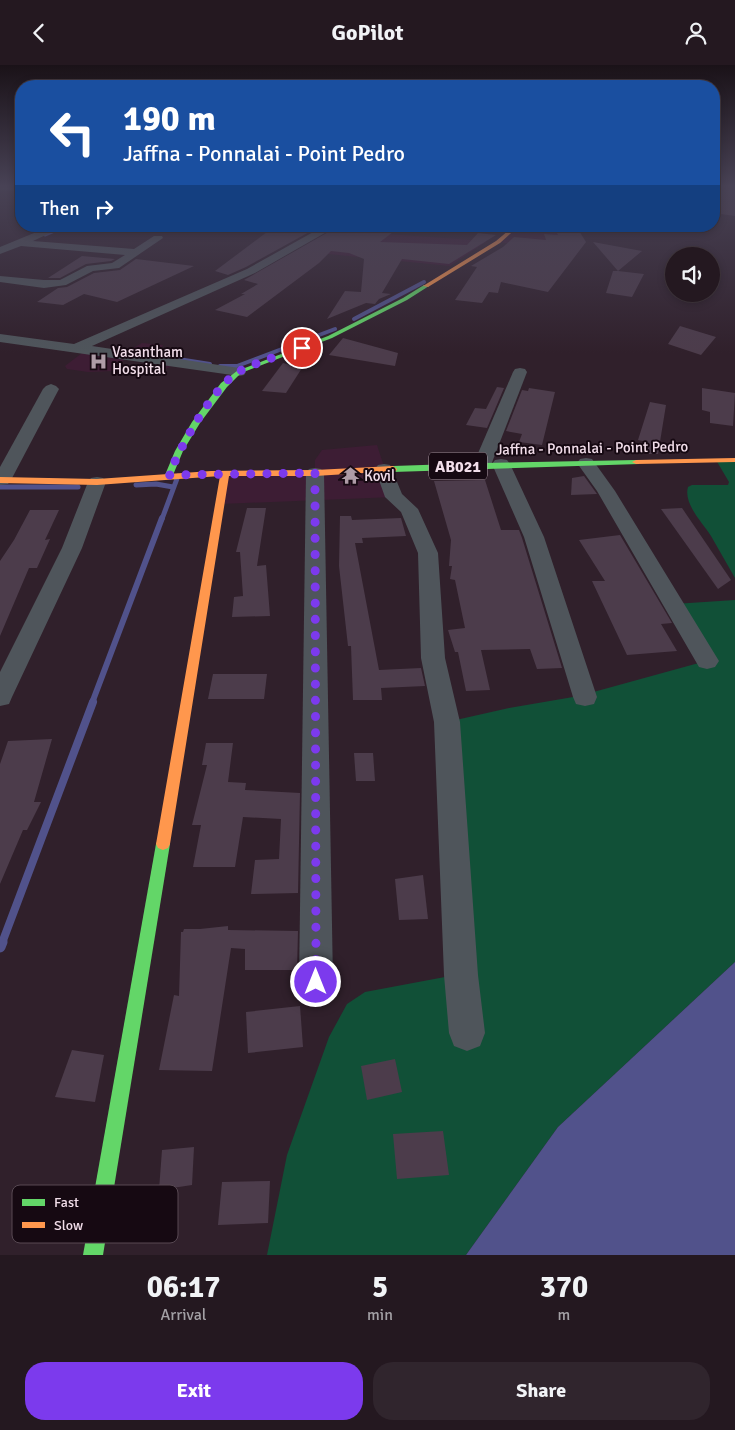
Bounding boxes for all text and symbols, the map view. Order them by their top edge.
icon: back [25,19,53,47]
text: GoPilot [332,19,403,46]
icon: person [682,19,710,47]
text: 190 m [123,97,216,140]
icon: left [40,100,105,165]
text: Jaffna - Ponnalai - Point Pedro [123,140,405,167]
icon: right [90,195,118,223]
text: Then [40,197,80,221]
map controls [665,247,720,302]
button: sound [665,247,720,302]
pin [281,327,323,369]
icon: arrive [288,334,316,362]
place label: Vasantham Hospital [112,343,183,378]
hospital icon: Vasantham Hospital [88,351,108,371]
street label: Jaffna - Ponnalai - Point Pedro [496,437,688,459]
road number: AB021 [429,453,487,479]
temple icon: Kovil [340,466,360,486]
place label: Kovil [364,467,395,485]
position arrow [289,955,341,1007]
legend [12,1185,178,1243]
text: Fast [54,1194,79,1211]
text: Slow [54,1217,83,1234]
text: 06:17 [147,1269,220,1306]
text: 5 [372,1269,388,1306]
text: 370 [540,1269,588,1306]
text: Arrival [160,1305,207,1325]
text: min [367,1305,393,1325]
text: m [558,1305,570,1325]
button: Exit [25,1362,363,1420]
button: Share [373,1362,710,1420]

